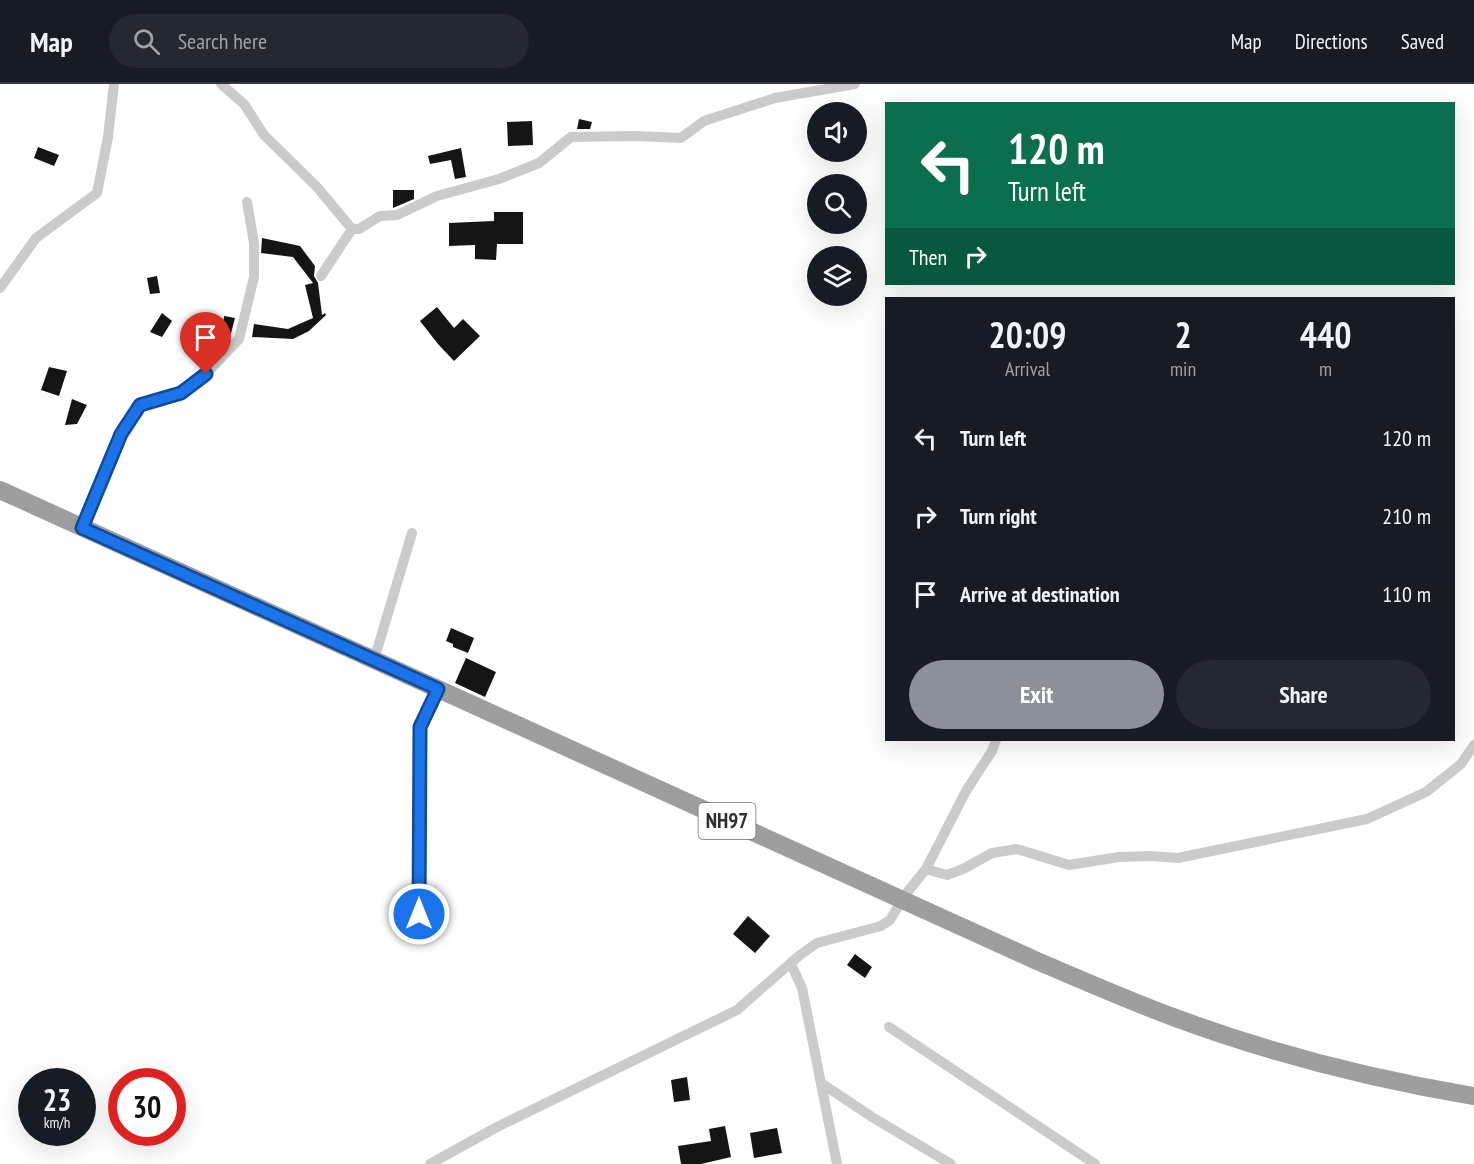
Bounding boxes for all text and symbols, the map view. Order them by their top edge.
search box [109,14,529,68]
text: Map [30,23,73,60]
icon: search [130,25,163,58]
text: Search here [178,27,267,55]
text: Map [1231,28,1262,55]
text: Directions [1295,28,1368,55]
text: Saved [1401,28,1444,55]
map controls [807,102,867,306]
button: sound [807,102,867,162]
text: 120 m [1008,121,1105,176]
icon: left [909,126,987,204]
button: search [807,174,867,234]
text: Turn left [1008,174,1086,208]
icon: right [959,240,992,273]
text: Then [909,243,947,271]
button: layers [807,246,867,306]
text: 20:09 [989,311,1066,358]
text: 2 [1174,311,1192,358]
text: 440 [1300,311,1351,358]
pin [180,312,231,374]
icon: arrive [189,321,222,354]
text: Arrival [1005,356,1050,382]
text: min [1170,356,1196,382]
text: m [1319,356,1332,382]
icon: left [909,422,942,455]
text: Turn left [960,424,1026,452]
text: 120 m [1382,424,1431,452]
icon: right [909,500,942,533]
text: Turn right [960,502,1037,530]
text: 210 m [1382,502,1431,530]
icon: arrive [909,578,942,611]
text: Arrive at destination [960,580,1120,608]
text: 110 m [1382,580,1431,608]
button: Exit [909,660,1164,729]
button: Share [1176,660,1431,729]
road number: NH97 [698,803,756,839]
position arrow [387,882,451,946]
speed limit sign: 30 [108,1068,186,1146]
text: 23 [43,1080,71,1119]
text: km/h [44,1113,70,1132]

